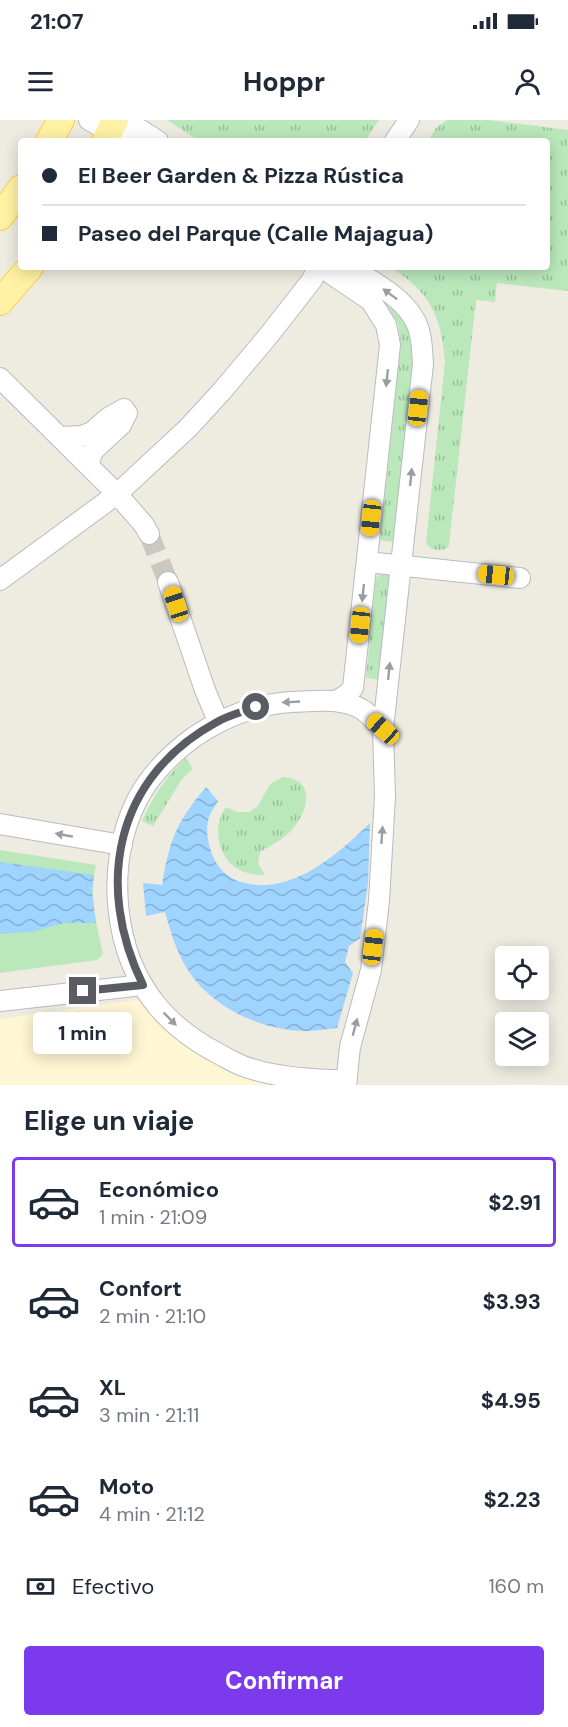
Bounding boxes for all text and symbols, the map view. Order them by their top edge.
text: 21:07 [30,7,83,36]
text: Hoppr [243,64,325,99]
icon: menu [24,65,57,98]
icon: person [511,65,544,98]
text: El Beer Garden & Pizza Rústica [78,161,404,190]
text: Paseo del Parque (Calle Majagua) [78,219,434,248]
one-way arrow [382,287,398,300]
one-way arrow [382,369,392,388]
car [407,389,429,427]
one-way arrow [406,467,415,486]
car [360,499,382,537]
car [477,564,515,586]
one-way arrow [358,583,368,602]
car [162,584,190,624]
car [349,606,371,644]
one-way arrow [385,661,394,680]
route start [242,693,269,720]
one-way arrow [282,697,301,707]
car [364,710,402,748]
one-way arrow [378,825,387,844]
one-way arrow [55,830,74,839]
car [362,928,384,966]
map controls [495,946,549,1066]
button: locate [495,946,549,1000]
route end [69,977,96,1004]
one-way arrow [162,1011,176,1025]
callout: 1 min [34,1012,132,1054]
button: layers [495,1012,549,1066]
one-way arrow [351,1018,361,1037]
text: 1 min [58,1020,107,1046]
text: Elige un viaje [24,1103,194,1138]
icon: car [27,1175,81,1229]
text: Económico [99,1175,219,1204]
text: $2.91 [488,1188,541,1217]
text: 1 min · 21:09 [99,1204,207,1230]
icon: car [27,1274,81,1328]
text: Confort [99,1274,182,1303]
text: $3.93 [482,1287,541,1316]
text: 2 min · 21:10 [99,1303,206,1329]
icon: car [27,1373,81,1427]
text: XL [99,1373,126,1402]
text: $4.95 [481,1386,541,1415]
text: 3 min · 21:11 [99,1402,199,1428]
icon: car [27,1472,81,1526]
text: Moto [99,1472,154,1501]
text: $2.23 [484,1485,541,1514]
text: 4 min · 21:12 [99,1501,205,1527]
icon: cash [24,1570,57,1603]
text: Efectivo [72,1572,154,1601]
text: 160 m [488,1573,544,1599]
button: Confirmar [24,1646,544,1715]

